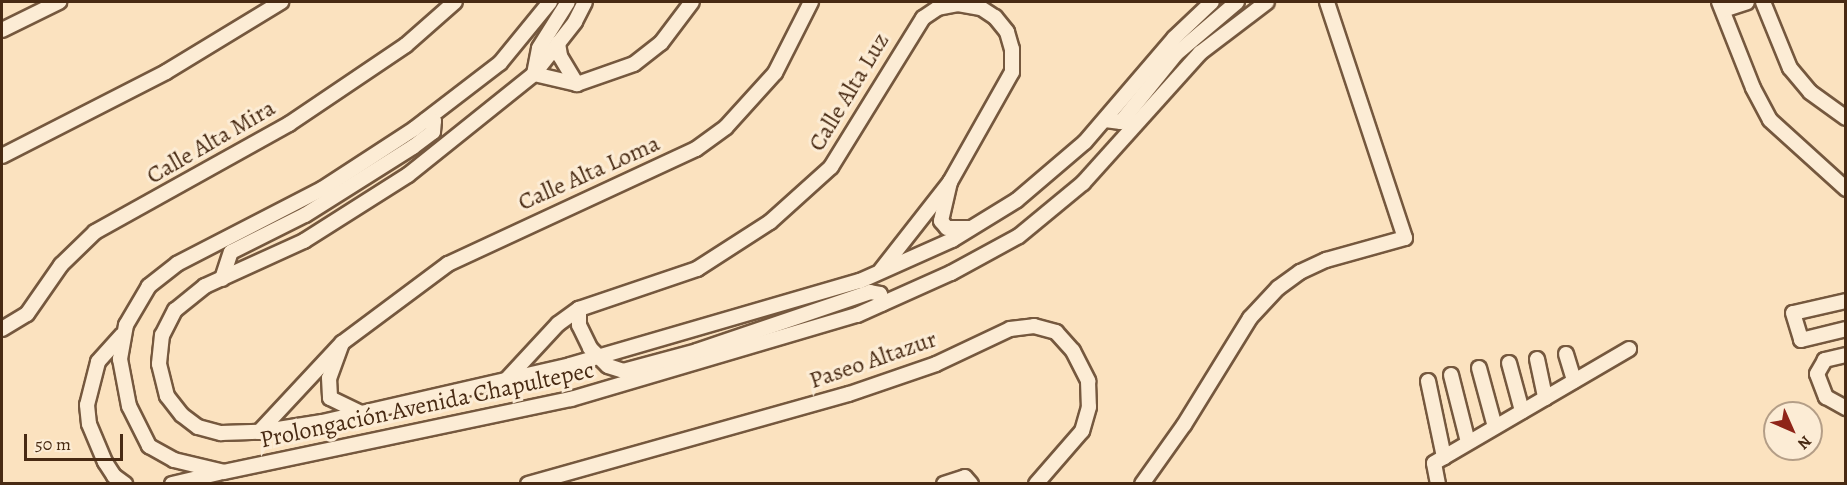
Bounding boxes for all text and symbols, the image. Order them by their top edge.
street label: Calle Alta Luz [802,28,896,156]
street label: Calle Alta Mira [142,94,280,190]
street label: Calle Alta Loma [514,129,664,217]
street label: Paseo Altazur [806,325,940,395]
street label: Prolongación Avenida Chapultepec [257,355,597,455]
north arrow [1763,401,1823,461]
scale bar [27,422,126,460]
text: N [1792,430,1816,454]
text: 50 m [35,432,71,456]

